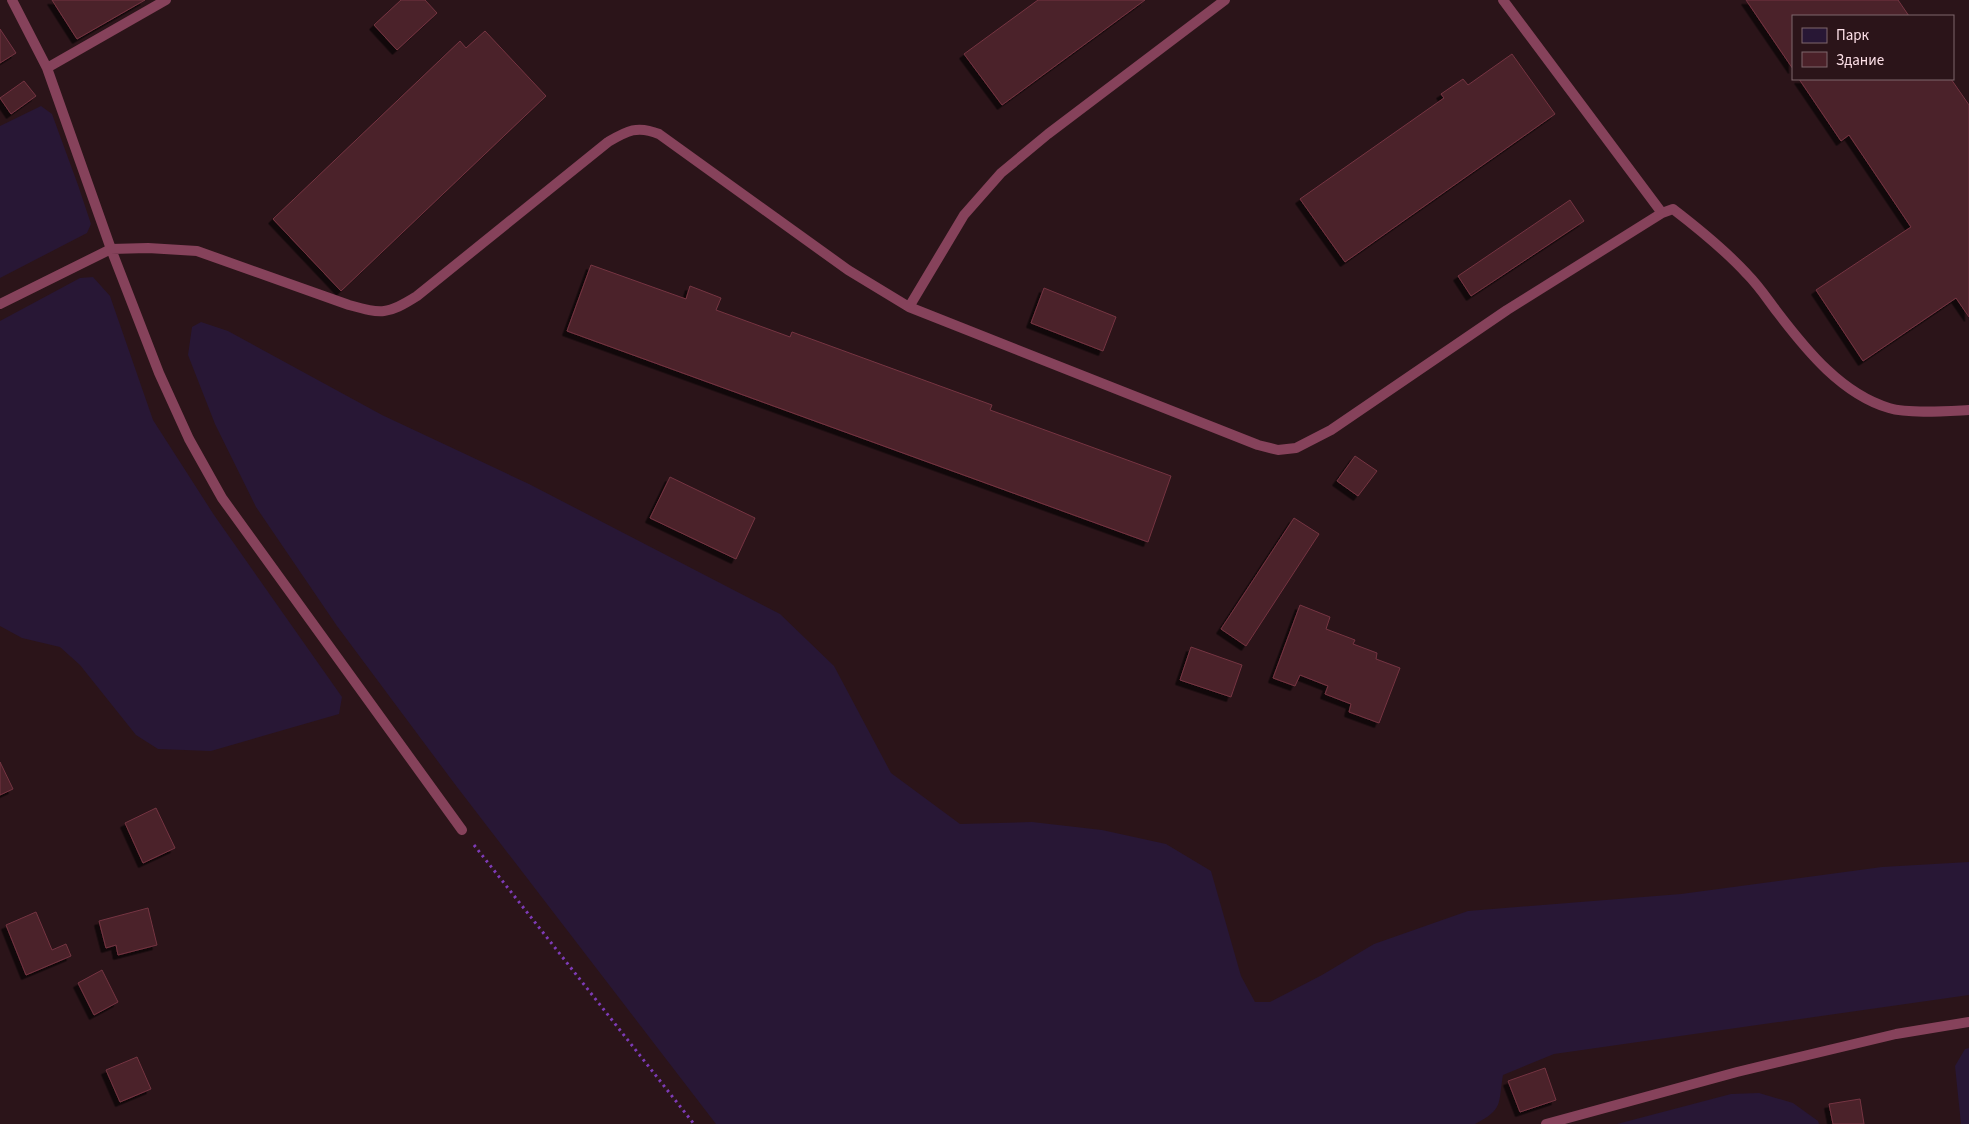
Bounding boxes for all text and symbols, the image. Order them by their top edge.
legend [1792,15,1954,80]
text: Парк [1836,25,1870,46]
text: Здание [1836,50,1884,71]

